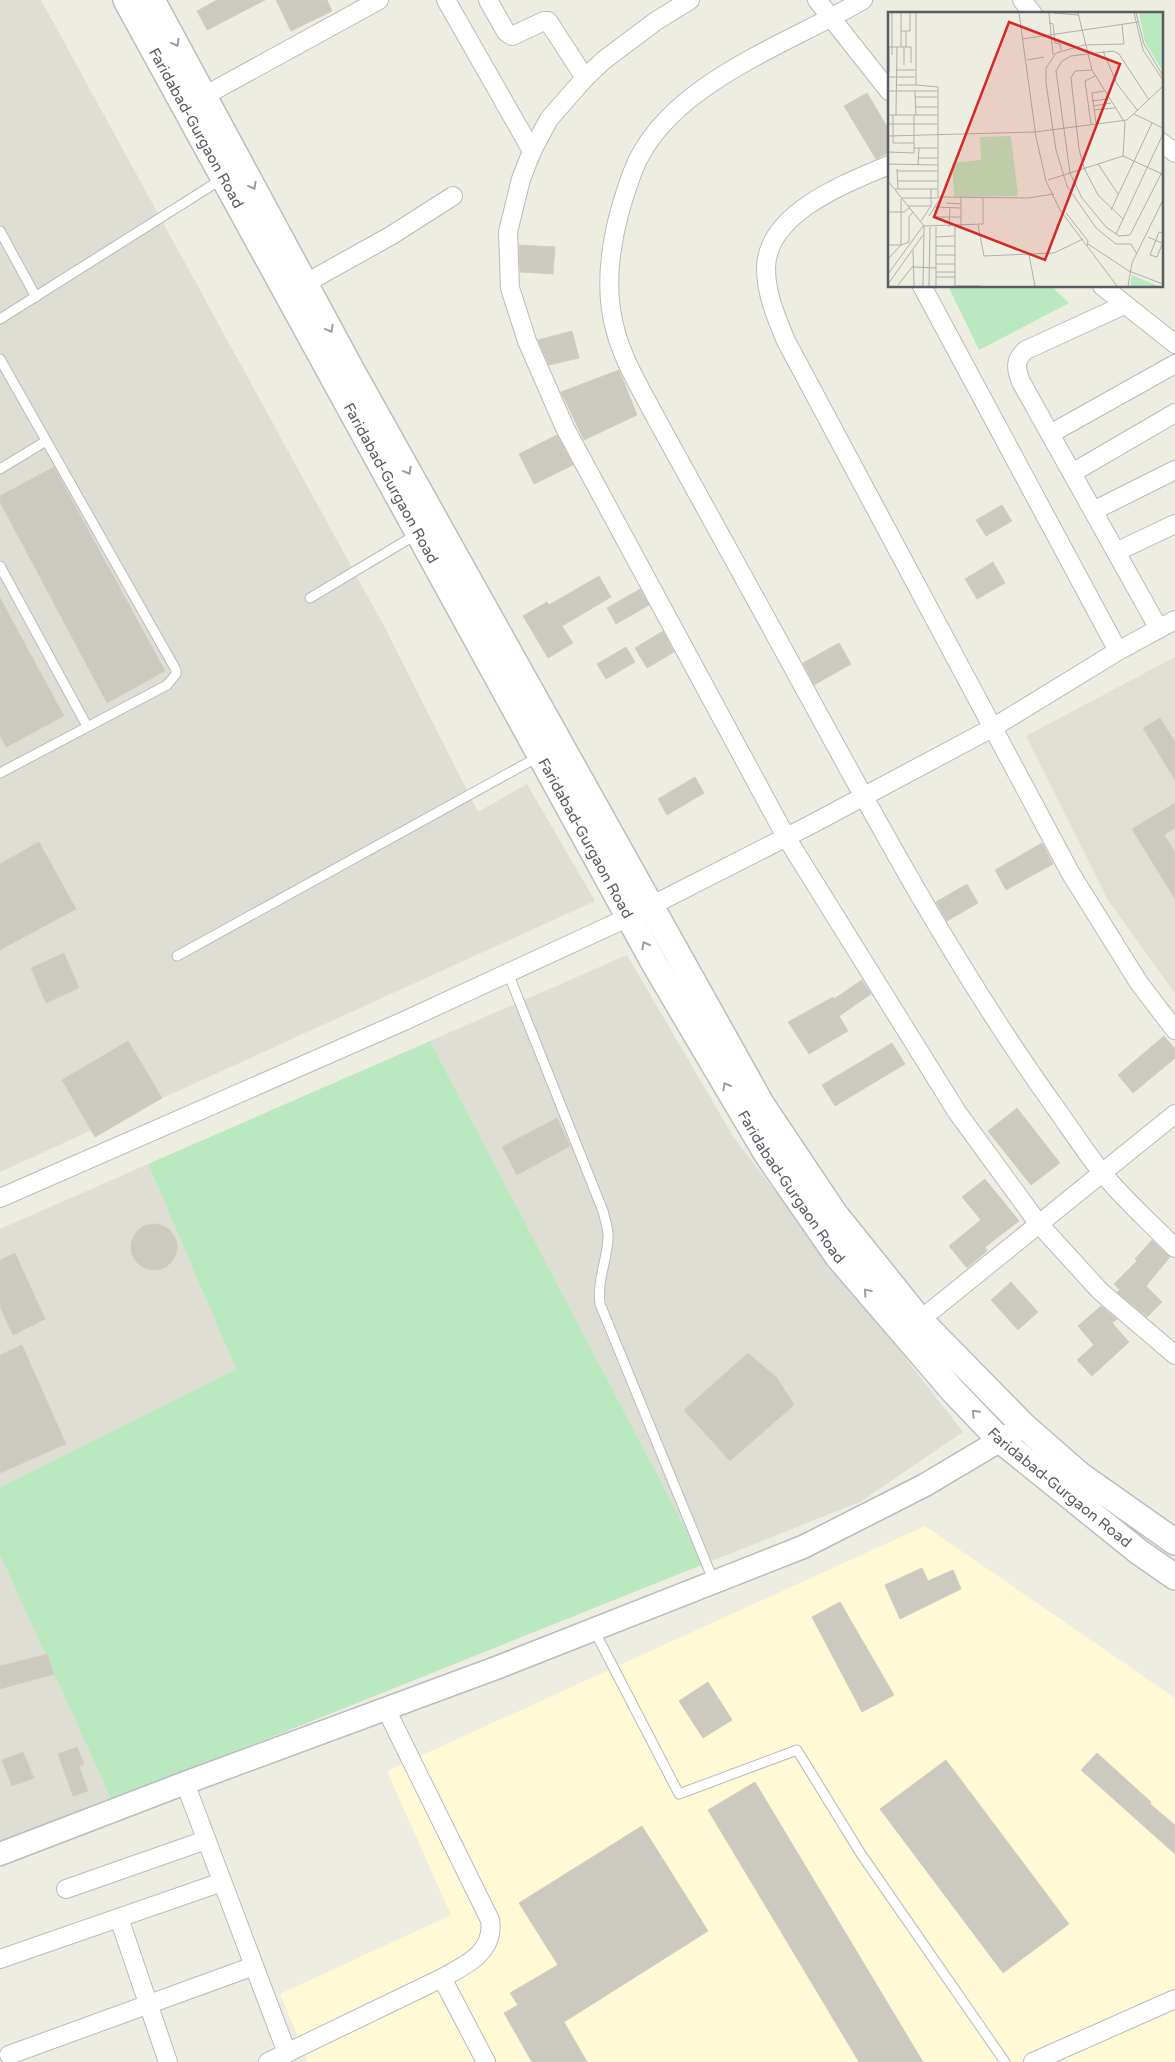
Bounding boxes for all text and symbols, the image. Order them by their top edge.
inset map [888,12,1162,288]
one-way arrow [169,37,179,46]
street label: Faridabad-Gurgaon Road [145,45,247,211]
one-way arrow [247,180,257,189]
one-way arrow [324,323,334,332]
street label: Faridabad-Gurgaon Road [340,400,442,567]
one-way arrow [402,466,412,475]
street label: Faridabad-Gurgaon Road [534,755,637,922]
one-way arrow [641,941,651,950]
one-way arrow [723,1082,733,1091]
street label: Faridabad-Gurgaon Road [734,1107,849,1267]
one-way arrow [864,1289,872,1298]
one-way arrow [972,1410,981,1419]
street label: Faridabad-Gurgaon Road [984,1424,1135,1551]

